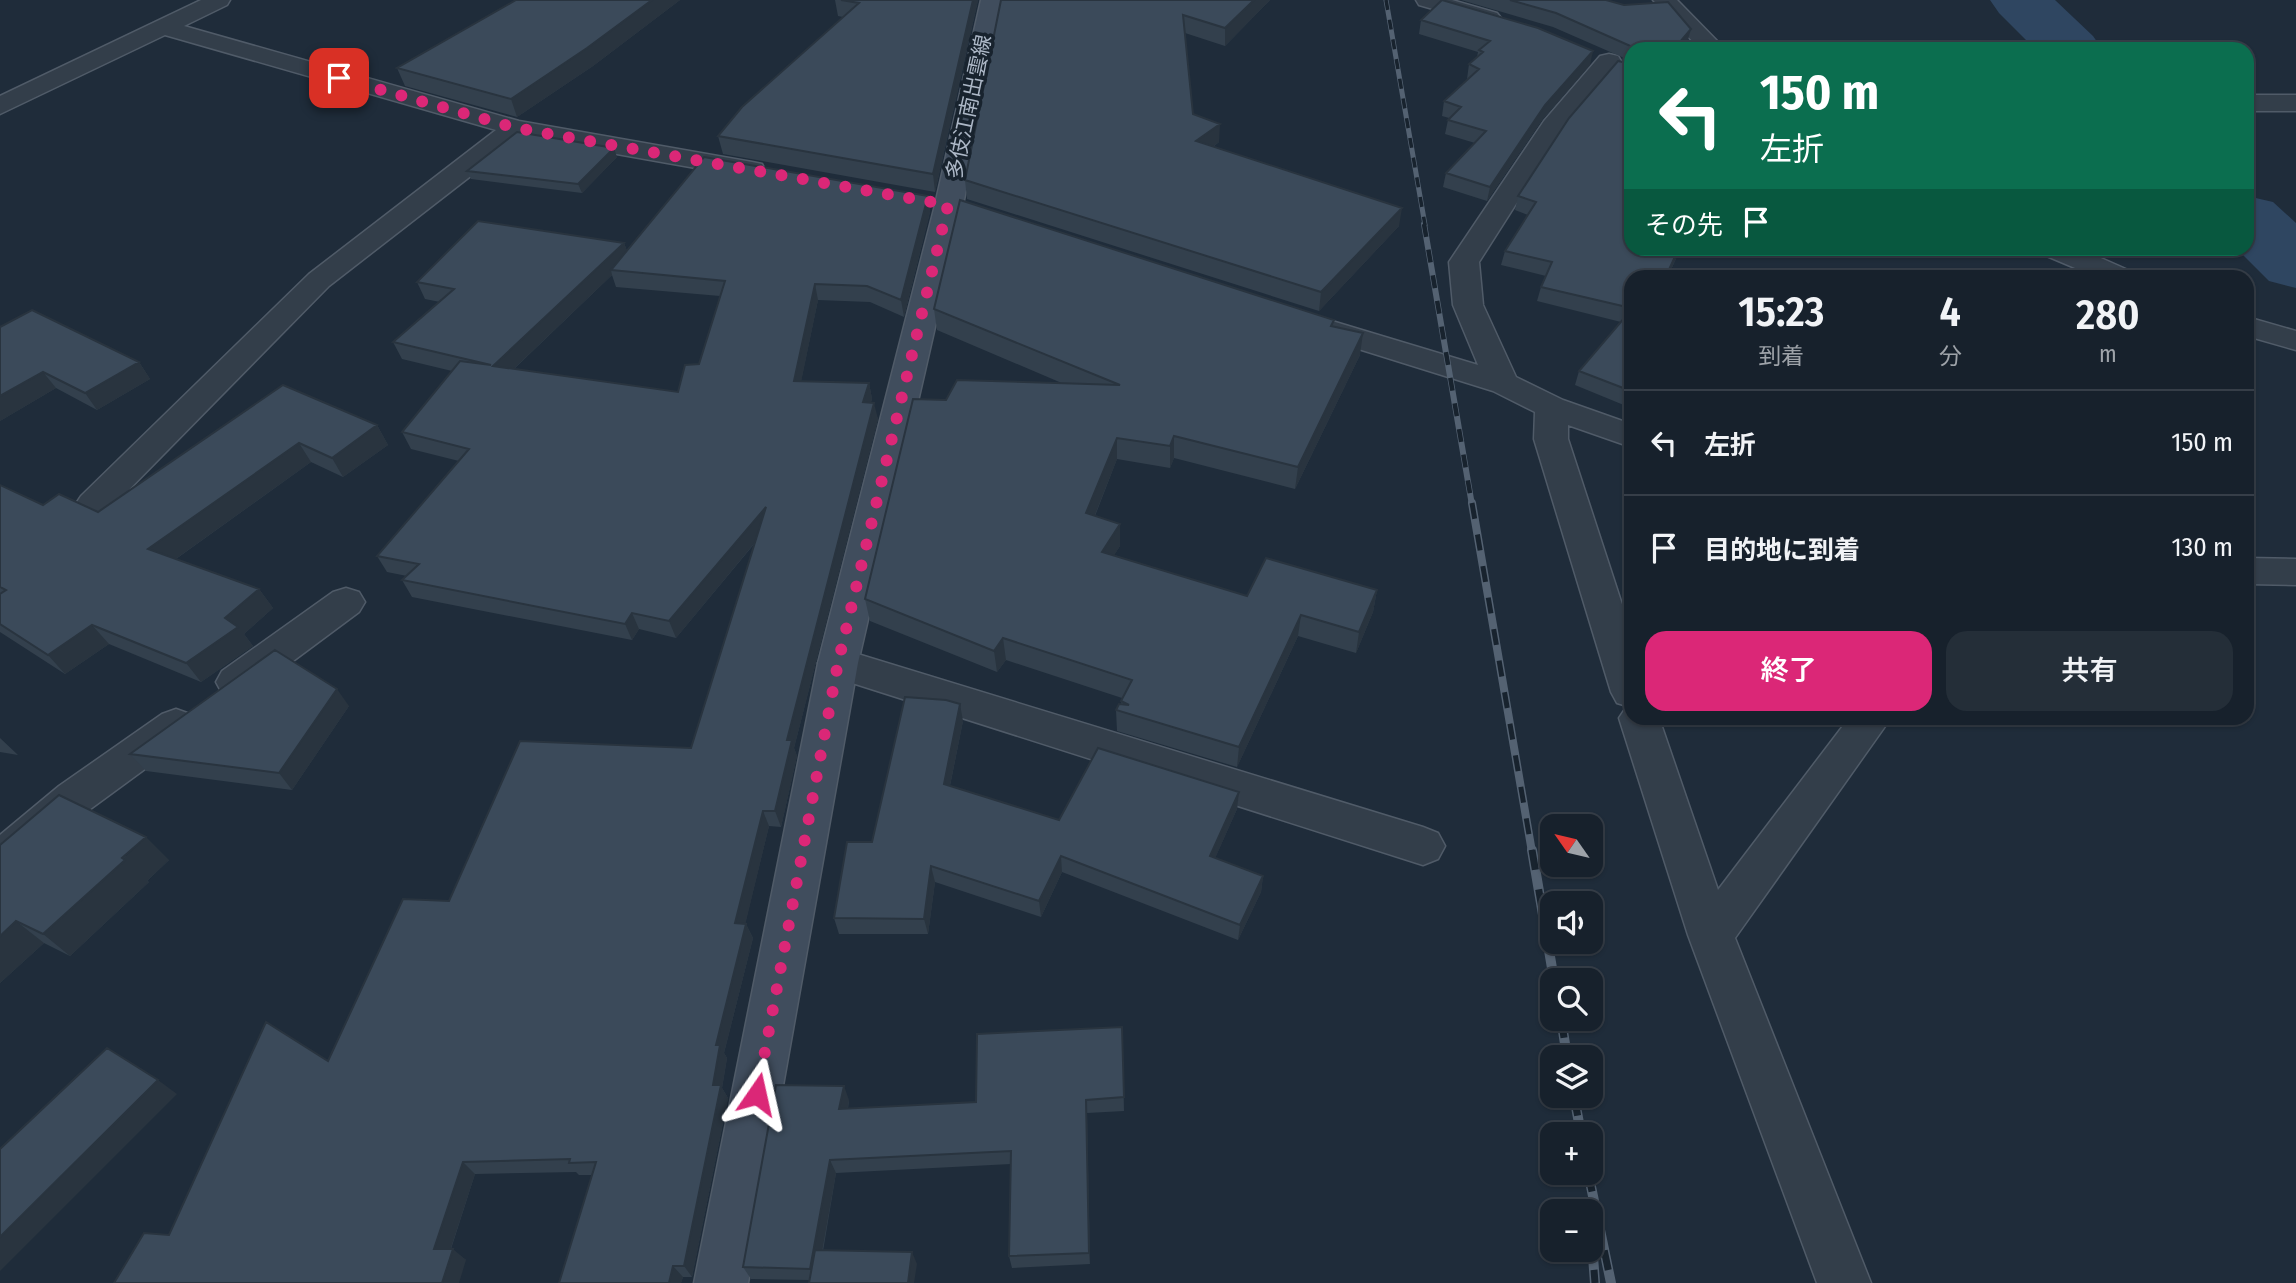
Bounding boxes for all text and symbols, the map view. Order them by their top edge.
street label: 多伎江南出雲線 [941,32,997,182]
pin [309,48,369,108]
icon: arrive [320,59,358,97]
text: 150 m [1760,63,1879,122]
icon: left [1645,70,1736,161]
text: 左折 [1760,130,1824,168]
icon: arrive [1737,203,1775,241]
text: その先 [1645,210,1723,241]
text: 15:23 [1738,287,1824,337]
text: 4 [1940,287,1961,337]
text: 280 [2076,290,2140,340]
text: m [2099,340,2117,368]
text: 到着 [1758,342,1804,370]
text: 分 [1939,342,1962,370]
icon: left [1645,424,1683,462]
text: 150 m [2171,427,2233,458]
text: 左折 [1704,430,1756,461]
icon: arrive [1645,529,1683,567]
text: 130 m [2171,532,2233,563]
text: 目的地に到着 [1704,535,1860,566]
button: 終了 [1645,631,1932,711]
button: 共有 [1946,631,2233,711]
north arrow [1540,814,1603,877]
map controls [1540,814,1603,1262]
button: sound [1540,891,1603,954]
button: search [1540,968,1603,1031]
button: layers [1540,1045,1603,1108]
position arrow [720,1057,794,1131]
button: + [1540,1122,1603,1185]
button: − [1540,1199,1603,1262]

